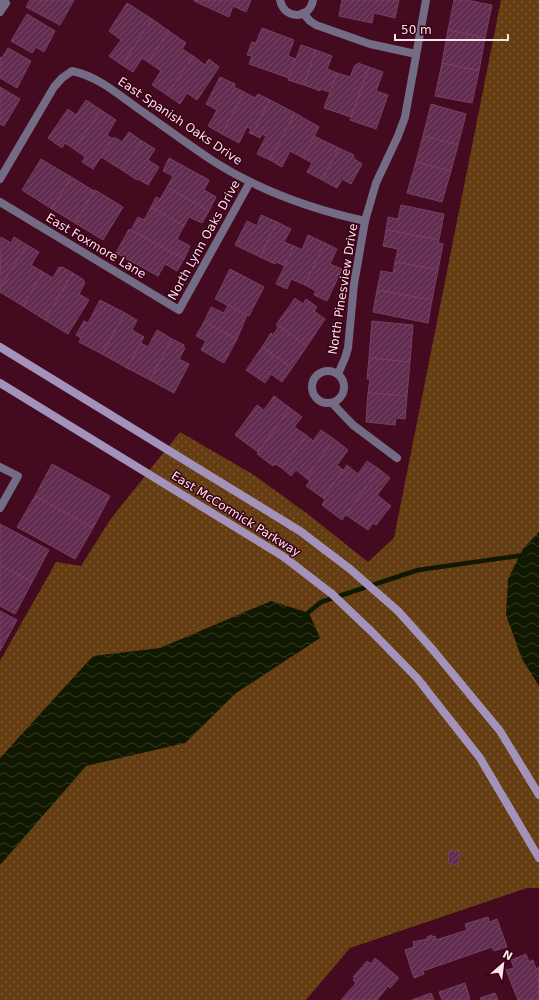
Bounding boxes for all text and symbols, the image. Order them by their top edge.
scale bar [395,16,508,42]
text: 50 m [401,23,432,37]
street label: East Spanish Oaks Drive [115,74,245,168]
street label: North Lynn Oaks Drive [165,178,243,302]
street label: East Foxmore Lane [43,211,149,281]
street label: North Pinesview Drive [326,223,360,355]
street label: East McCormick Parkway [169,468,303,560]
north arrow [483,944,523,984]
text: N [500,948,515,964]

